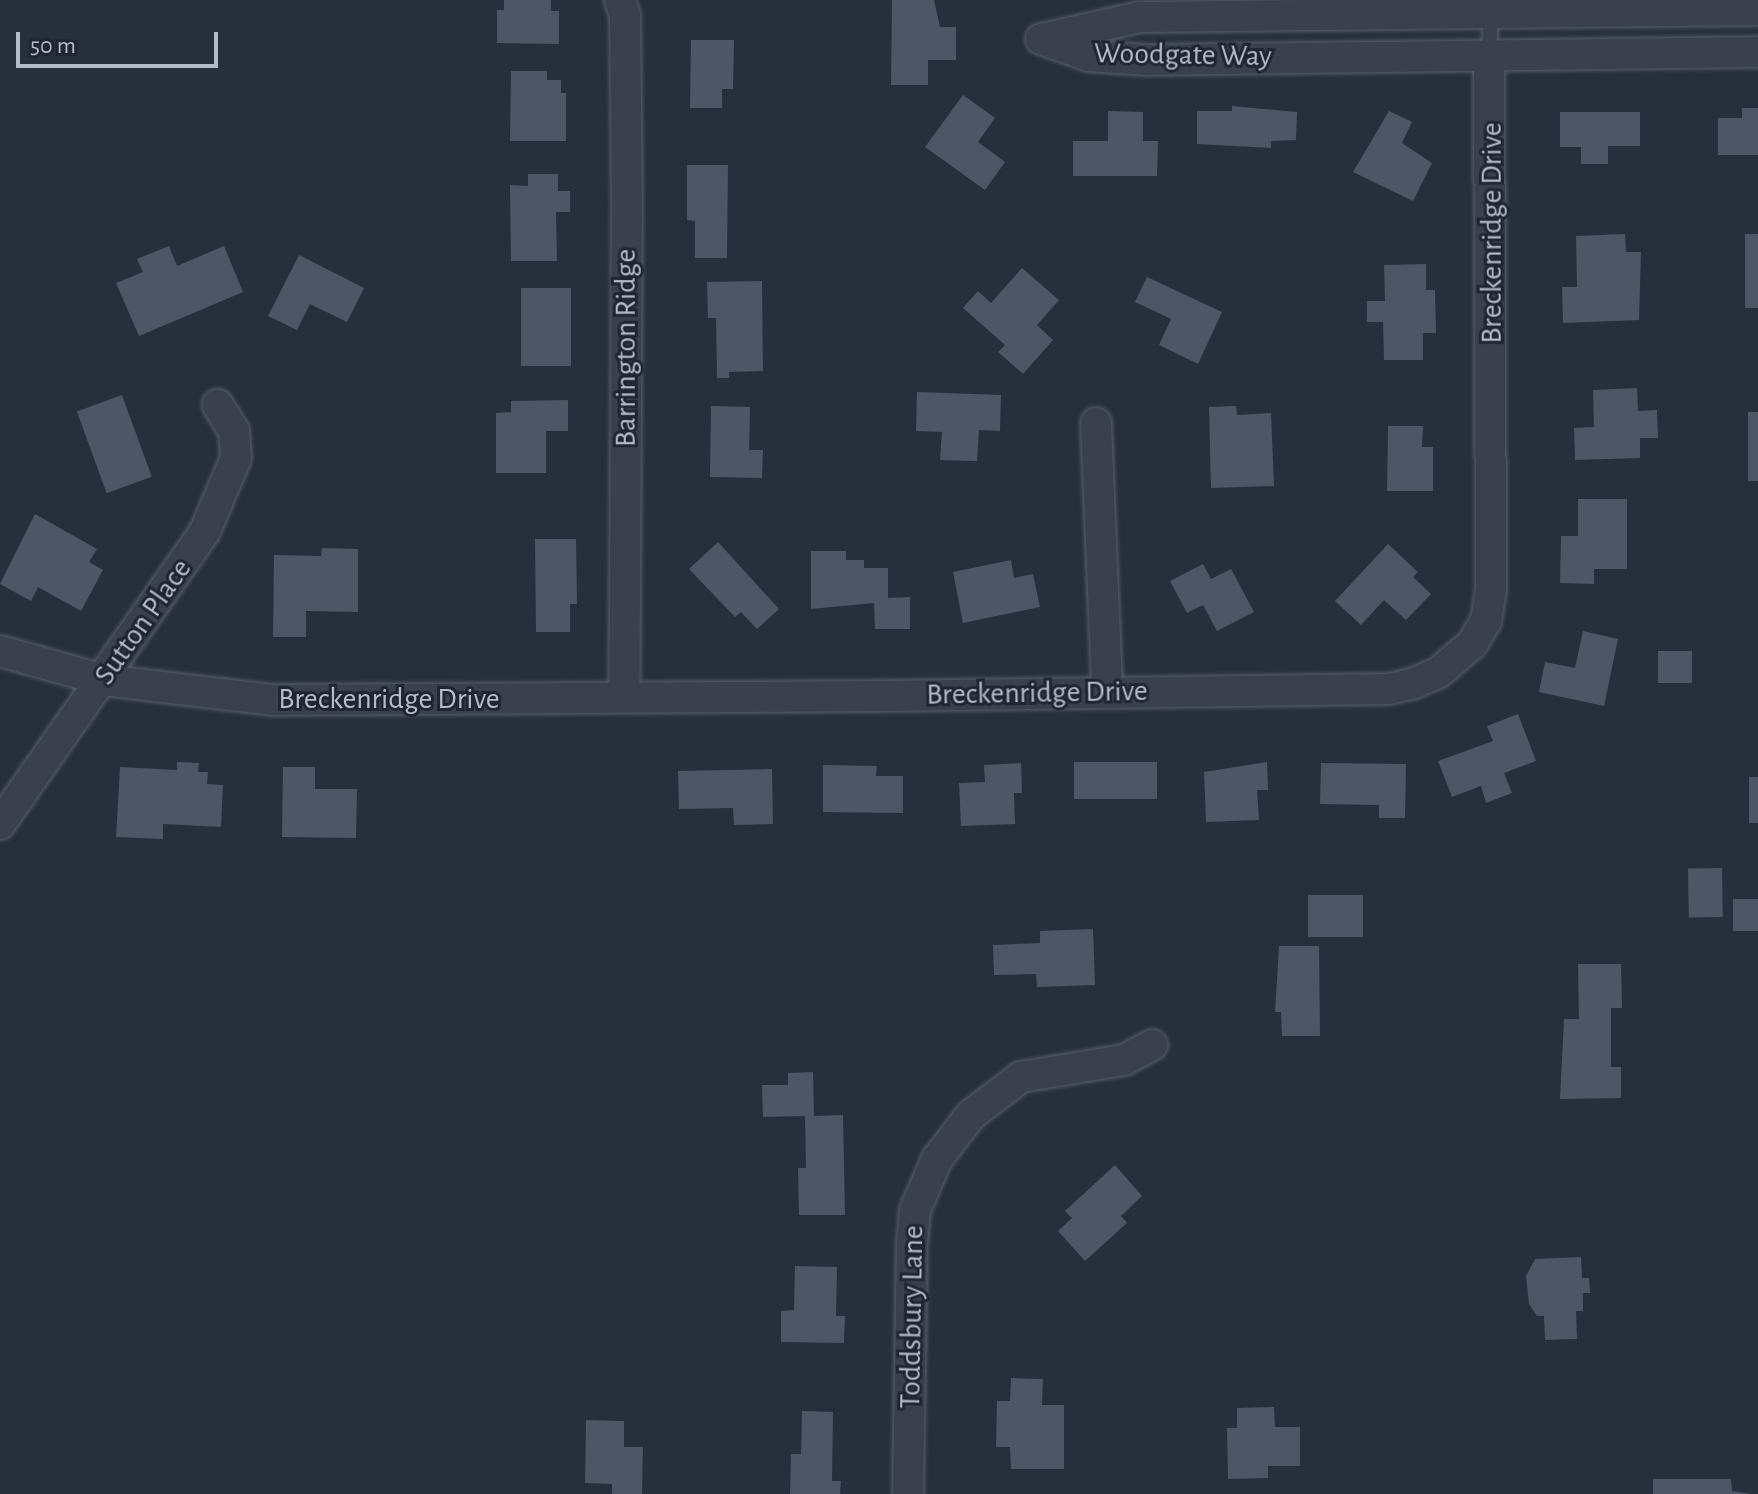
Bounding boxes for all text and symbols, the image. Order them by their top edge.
scale bar [20,16,222,66]
text: 50 m [30,34,76,58]
street label: Woodgate Way [1094,35,1272,75]
street label: Breckenridge Drive [1474,122,1510,344]
street label: Barrington Ridge [608,249,644,447]
street label: Sutton Place [87,552,199,692]
street label: Breckenridge Drive [926,673,1148,713]
street label: Breckenridge Drive [278,681,500,717]
street label: Toddsbury Lane [892,1225,932,1409]

